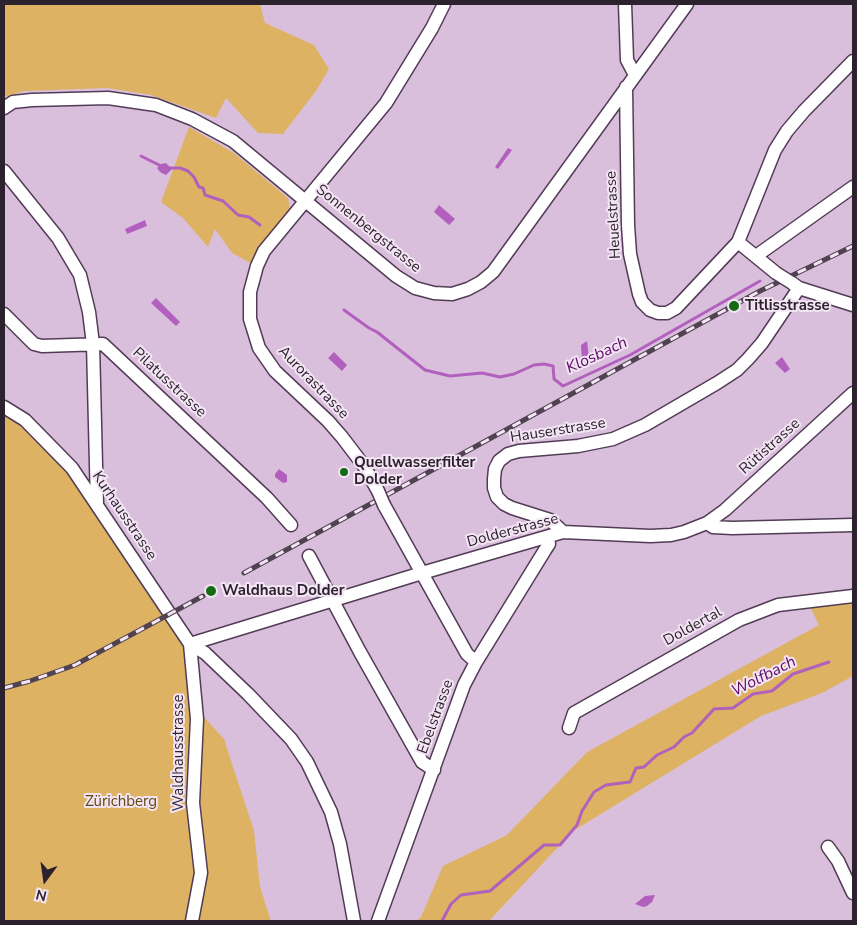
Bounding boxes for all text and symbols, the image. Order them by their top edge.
street label: Heuelstrasse [603,170,625,260]
street label: Sonnenbergstrasse [312,181,424,277]
place label: Titlisstrasse [745,297,830,315]
marker: Titlisstrasse [727,299,741,313]
water label: Klosbach [563,333,631,379]
street label: Aurorastrasse [274,343,352,423]
street label: Pilatusstrasse [128,344,210,422]
street label: Hauserstrasse [509,415,607,447]
street label: Rütistrasse [736,415,804,479]
place label: Quellwasserfilter Dolder [354,454,475,489]
marker: Quellwasserfilter Dolder [338,466,350,478]
street label: Kurhausstrasse [88,468,160,564]
street label: Dolderstrasse [465,510,561,552]
place label: Waldhaus Dolder [222,582,345,600]
marker: Waldhaus Dolder [204,584,218,598]
street label: Doldertal [661,604,725,650]
water label: Wolfbach [729,653,799,701]
street label: Ebelstrasse [414,677,458,757]
street label: Waldhausstrasse [170,695,188,811]
park label: Zürichberg [85,793,157,811]
north arrow [20,855,70,905]
text: N [34,885,49,906]

